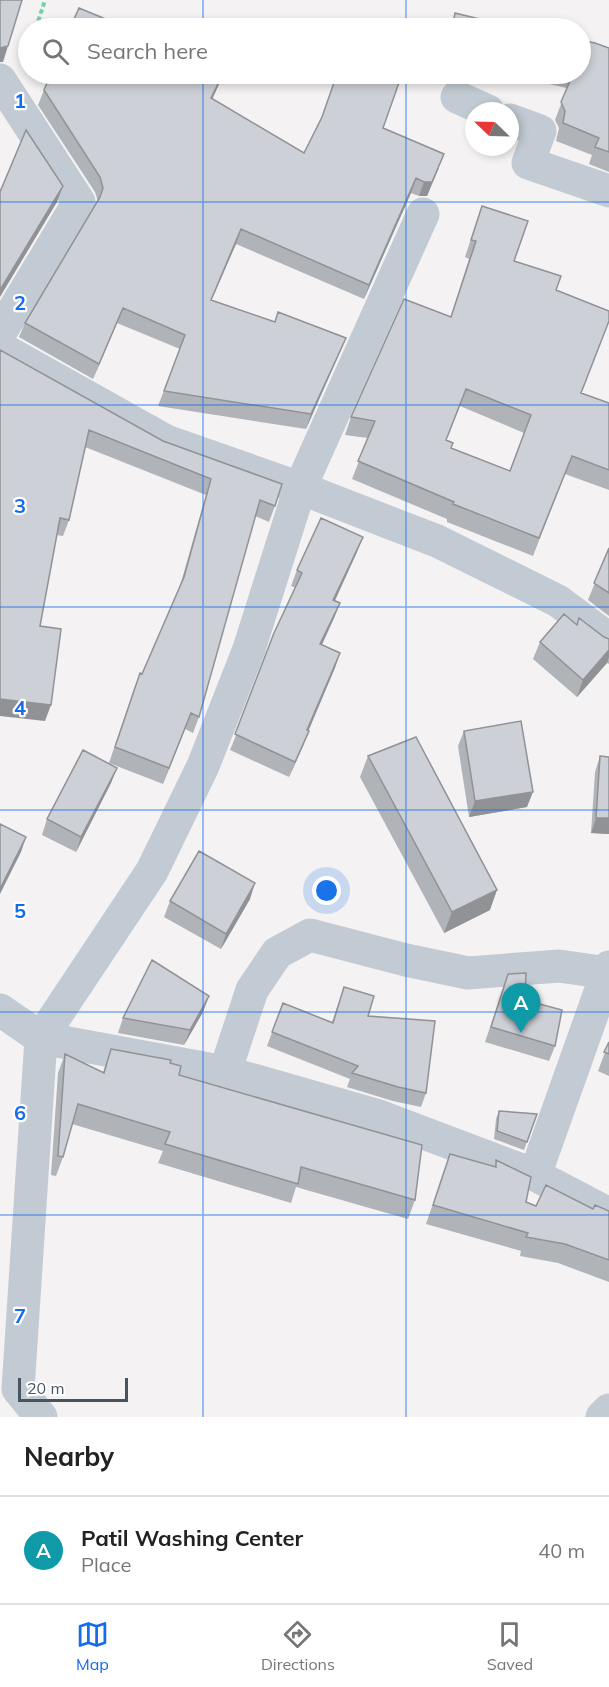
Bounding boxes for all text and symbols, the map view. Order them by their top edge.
search box [18,18,591,84]
icon: search [39,35,72,68]
text: Search here [87,37,208,65]
text: 1 [14,88,26,113]
north arrow [465,102,519,156]
text: 2 [14,290,26,315]
text: 3 [14,493,26,518]
text: 4 [14,695,26,720]
your location [312,876,341,905]
text: 5 [14,898,26,923]
pin: A [502,984,540,1033]
text: 6 [14,1100,26,1125]
text: 7 [14,1303,26,1328]
scale bar [18,1375,128,1402]
text: 20 m [27,1378,64,1398]
text: Nearby [24,1440,114,1473]
text: Patil Washing Center [81,1524,303,1552]
text: A [36,1538,51,1563]
text: 40 m [538,1538,585,1563]
text: Place [81,1552,131,1577]
tab: Map [76,1618,109,1674]
tab: Directions [261,1618,335,1674]
tab: Saved [487,1618,533,1674]

